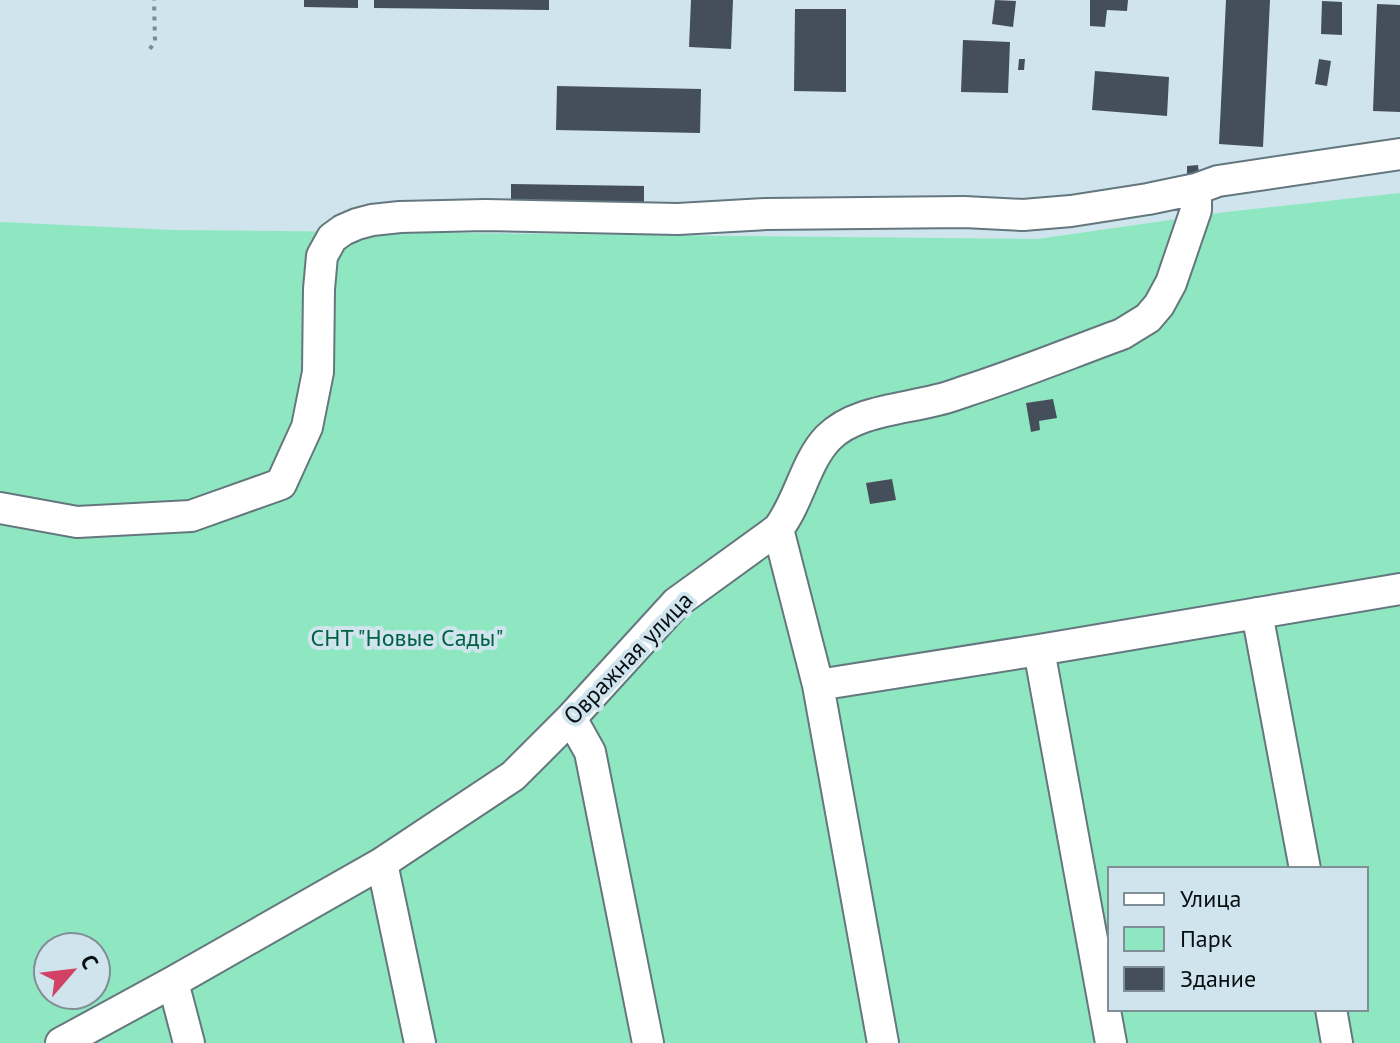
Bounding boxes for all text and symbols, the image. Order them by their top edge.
street label: Овражная улица [557,585,699,731]
park label: СНТ "Новые Сады" [311,622,503,653]
legend [1108,867,1368,1011]
text: Улица [1180,883,1241,914]
text: Парк [1180,923,1233,954]
north arrow [32,931,112,1011]
text: С [74,950,105,974]
text: Здание [1180,963,1256,994]

